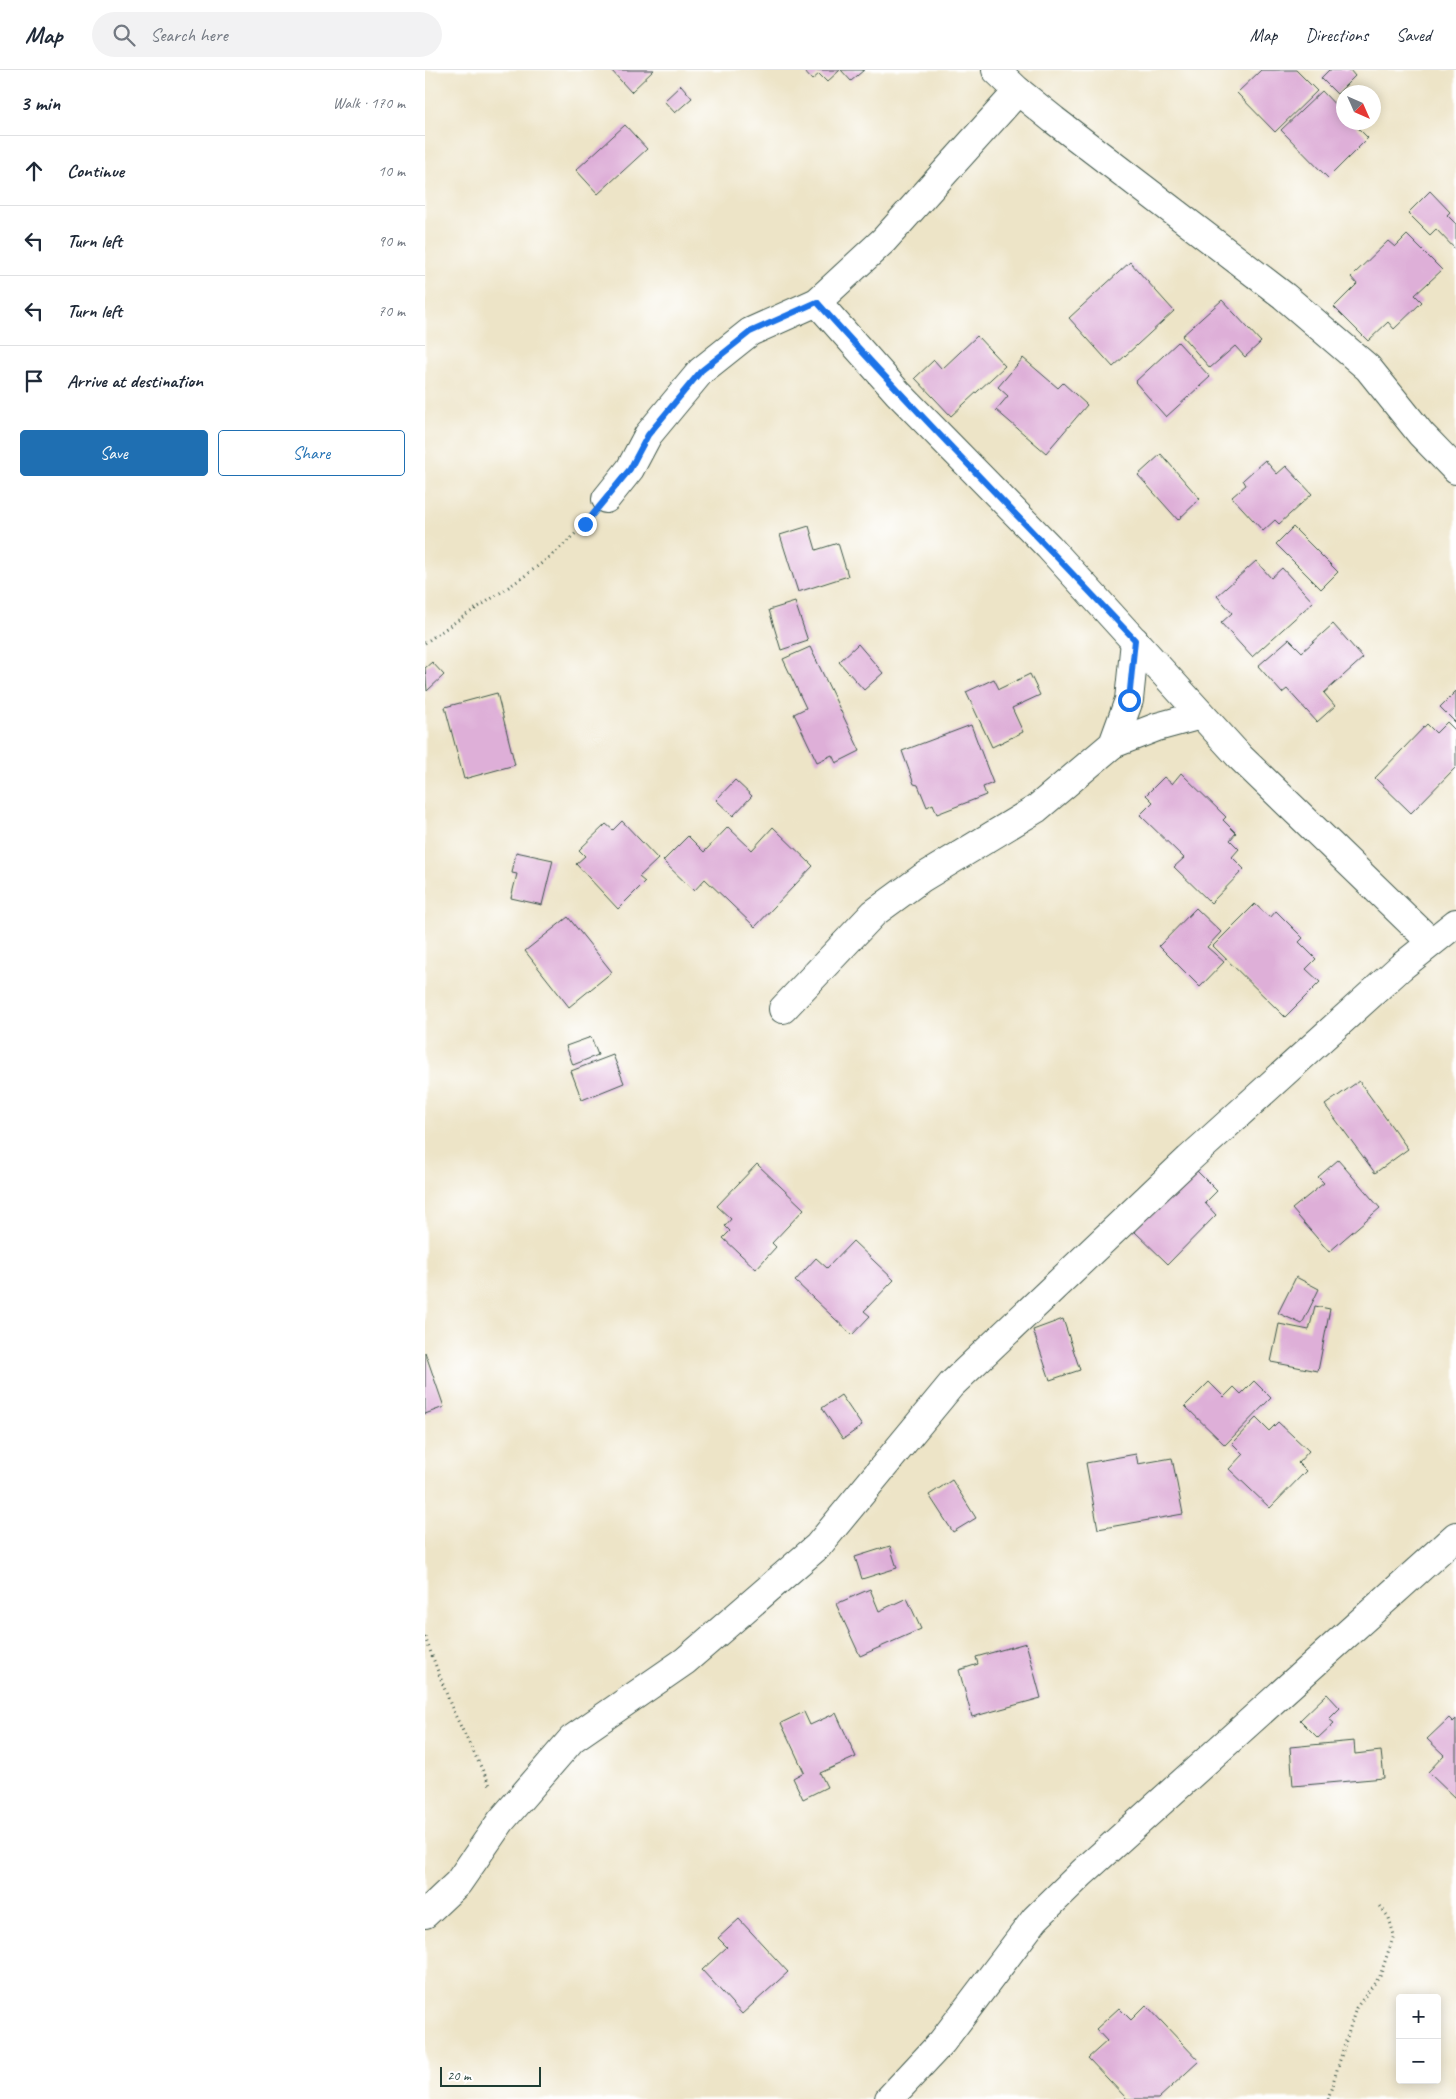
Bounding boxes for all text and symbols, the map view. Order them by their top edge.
search box [92,12,442,57]
text: Map [25,20,62,50]
icon: search [110,21,138,49]
text: Search here [150,23,228,47]
text: Map [1250,24,1277,46]
text: Directions [1305,24,1368,46]
text: Saved [1396,24,1431,46]
north arrow [1336,85,1381,130]
text: 3 min [20,90,60,116]
text: Walk · 170 m [333,93,405,113]
icon: ahead [20,157,48,185]
text: Continue [67,159,124,183]
text: 10 m [378,161,405,181]
icon: left [20,227,48,255]
text: Turn left [67,229,122,253]
text: 90 m [378,231,405,251]
icon: left [20,297,48,325]
text: Turn left [67,299,122,323]
text: 70 m [378,301,405,321]
icon: arrive [20,367,48,395]
text: Arrive at destination [67,369,203,393]
button: Save [20,430,208,476]
button: Share [218,430,405,476]
route end [574,513,597,536]
route start [1118,689,1141,712]
map controls [1396,1994,1441,2084]
button: + [1396,1994,1441,2039]
button: − [1396,2039,1441,2084]
scale bar [440,2064,541,2087]
text: 20 m [447,2067,471,2084]

